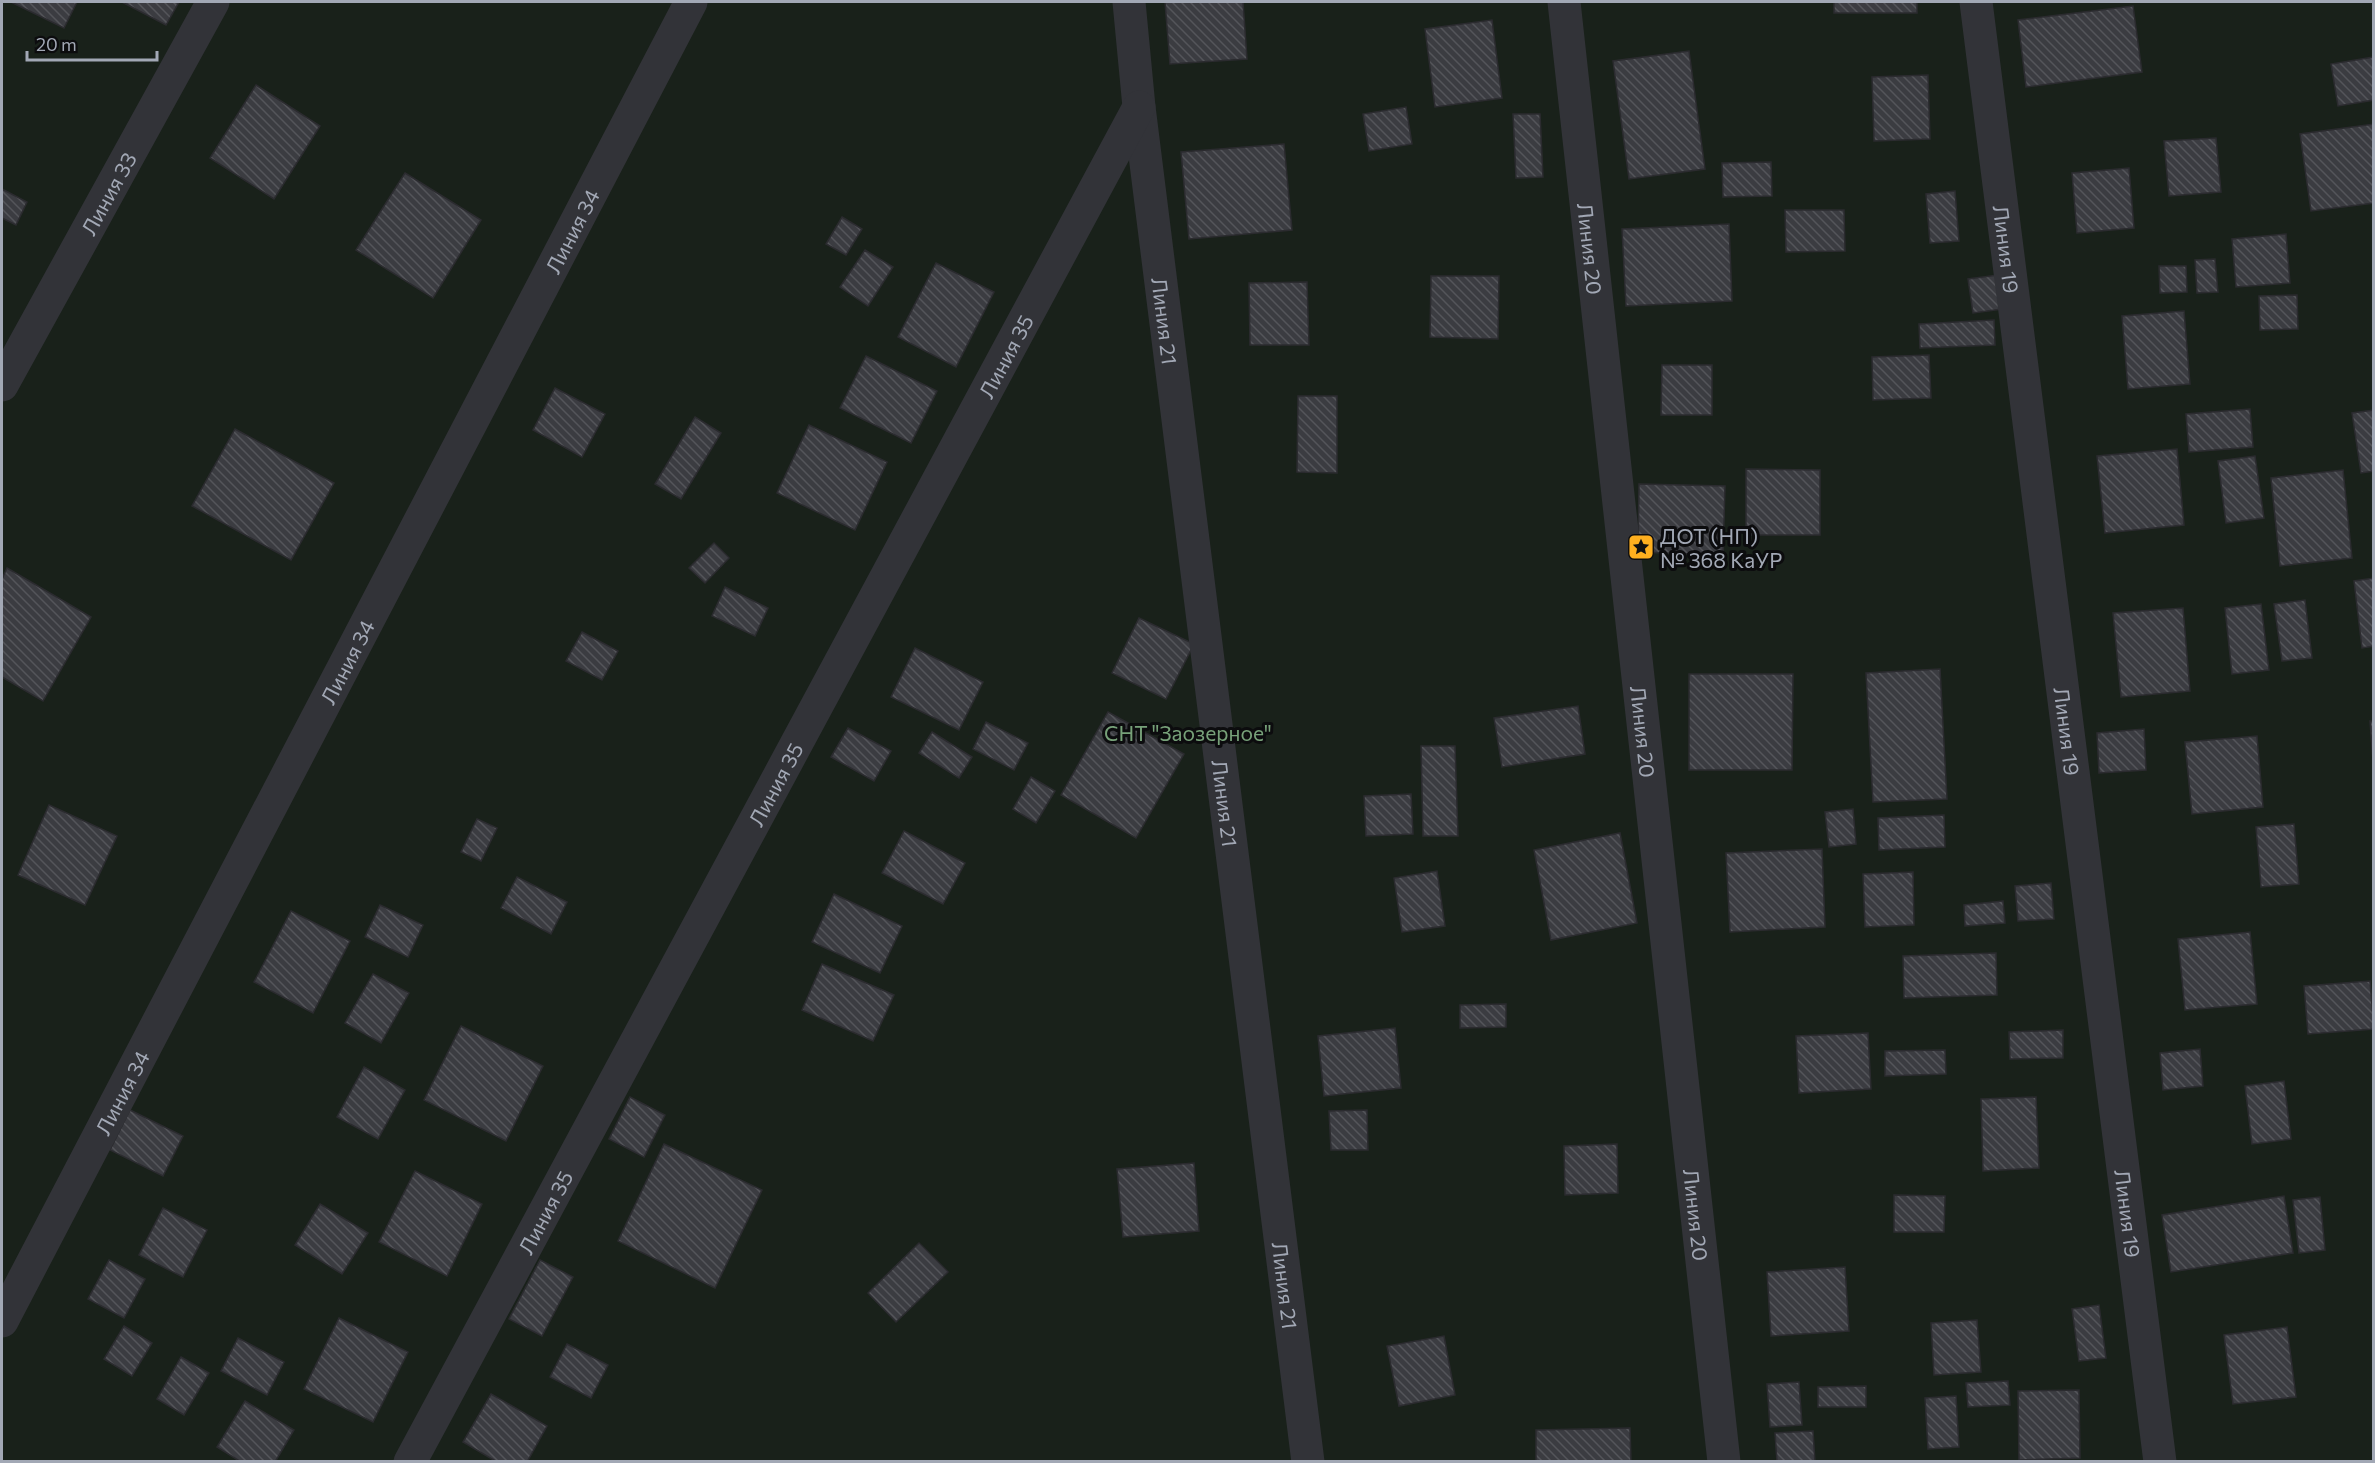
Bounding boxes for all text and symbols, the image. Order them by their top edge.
scale bar [27,24,158,62]
text: 20 m [36,33,77,55]
street label: Линия 33 [75,147,141,239]
street label: Линия 34 [539,184,604,277]
street label: Линия 20 [1574,201,1608,296]
street label: Линия 19 [1989,203,2025,295]
street label: Линия 21 [1148,276,1183,366]
street label: Линия 35 [973,310,1038,402]
place label: ДОТ (НП) № 368 КаУР [1660,523,1782,572]
place icon: ДОТ (НП) № 368 КаУР [1626,532,1656,562]
street label: Линия 34 [314,615,379,708]
street label: Линия 20 [1627,684,1661,779]
street label: Линия 19 [2050,686,2086,777]
park label: СНТ "Заозерное" [1104,720,1272,745]
street label: Линия 35 [742,738,807,830]
street label: Линия 21 [1208,758,1244,848]
street label: Линия 34 [89,1046,154,1139]
street label: Линия 35 [512,1166,577,1258]
street label: Линия 20 [1679,1168,1714,1262]
street label: Линия 19 [2111,1168,2147,1259]
street label: Линия 21 [1268,1240,1304,1330]

